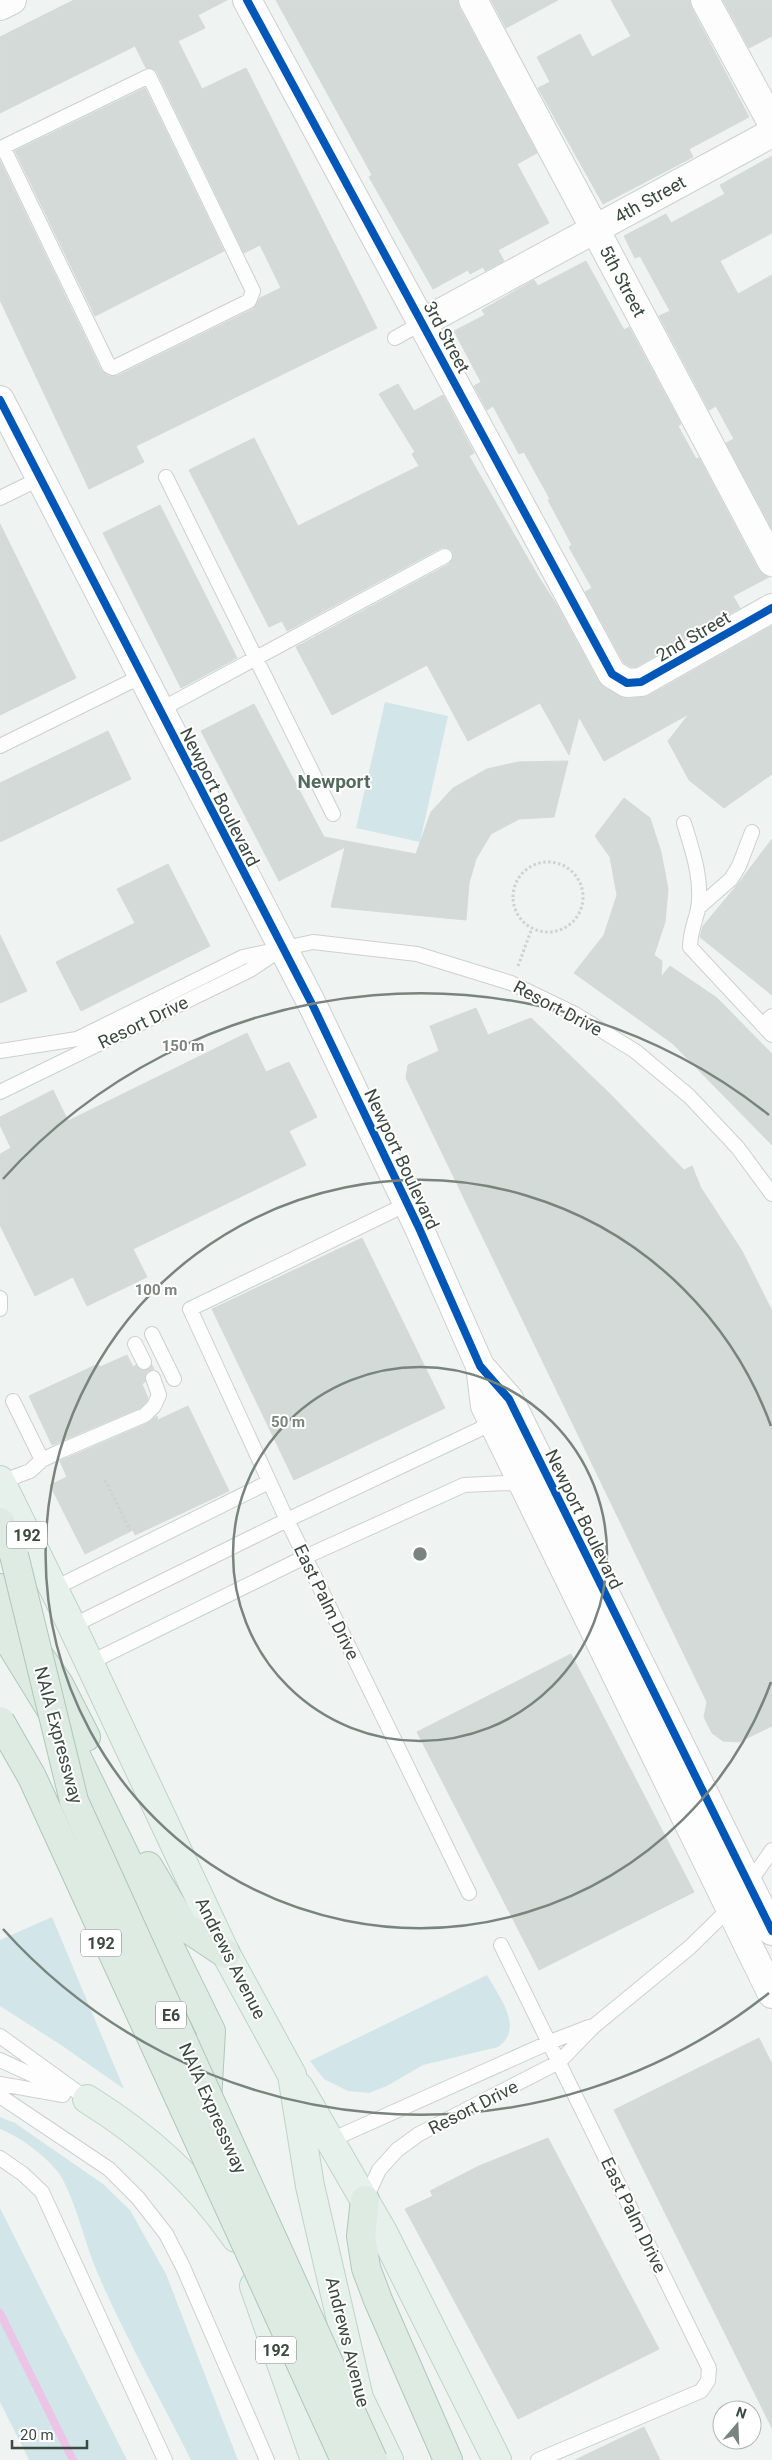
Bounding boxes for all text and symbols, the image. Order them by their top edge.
street label: 4th Street [611,171,689,227]
street label: 5th Street [595,242,651,320]
street label: 3rd Street [419,298,475,377]
street label: 2nd Street [652,606,734,666]
street label: Newport Boulevard [176,724,264,870]
district label: Newport [298,770,371,793]
street label: Resort Drive [510,976,606,1040]
street label: Resort Drive [95,991,191,1053]
text: 150 m [162,1037,204,1055]
street label: Newport Boulevard [360,1085,444,1233]
text: 100 m [135,1281,177,1299]
text: 50 m [271,1413,305,1431]
street label: Newport Boulevard [541,1446,627,1592]
road number: 192 [7,1522,47,1548]
street label: East Palm Drive [290,1541,364,1663]
centre of rings [411,1545,429,1563]
street label: NAIA Expressway [31,1664,88,1806]
street label: Andrews Avenue [191,1894,271,2022]
road number: 192 [81,1930,121,1956]
road number: E6 [156,2002,186,2028]
street label: NAIA Expressway [175,2039,251,2177]
street label: Resort Drive [425,2076,521,2138]
street label: East Palm Drive [597,2154,671,2276]
street label: Andrews Avenue [322,2275,374,2409]
road number: 192 [256,2336,296,2364]
north arrow [712,2400,762,2450]
text: N [734,2404,749,2422]
scale bar [12,2418,88,2450]
text: 20 m [20,2426,54,2444]

